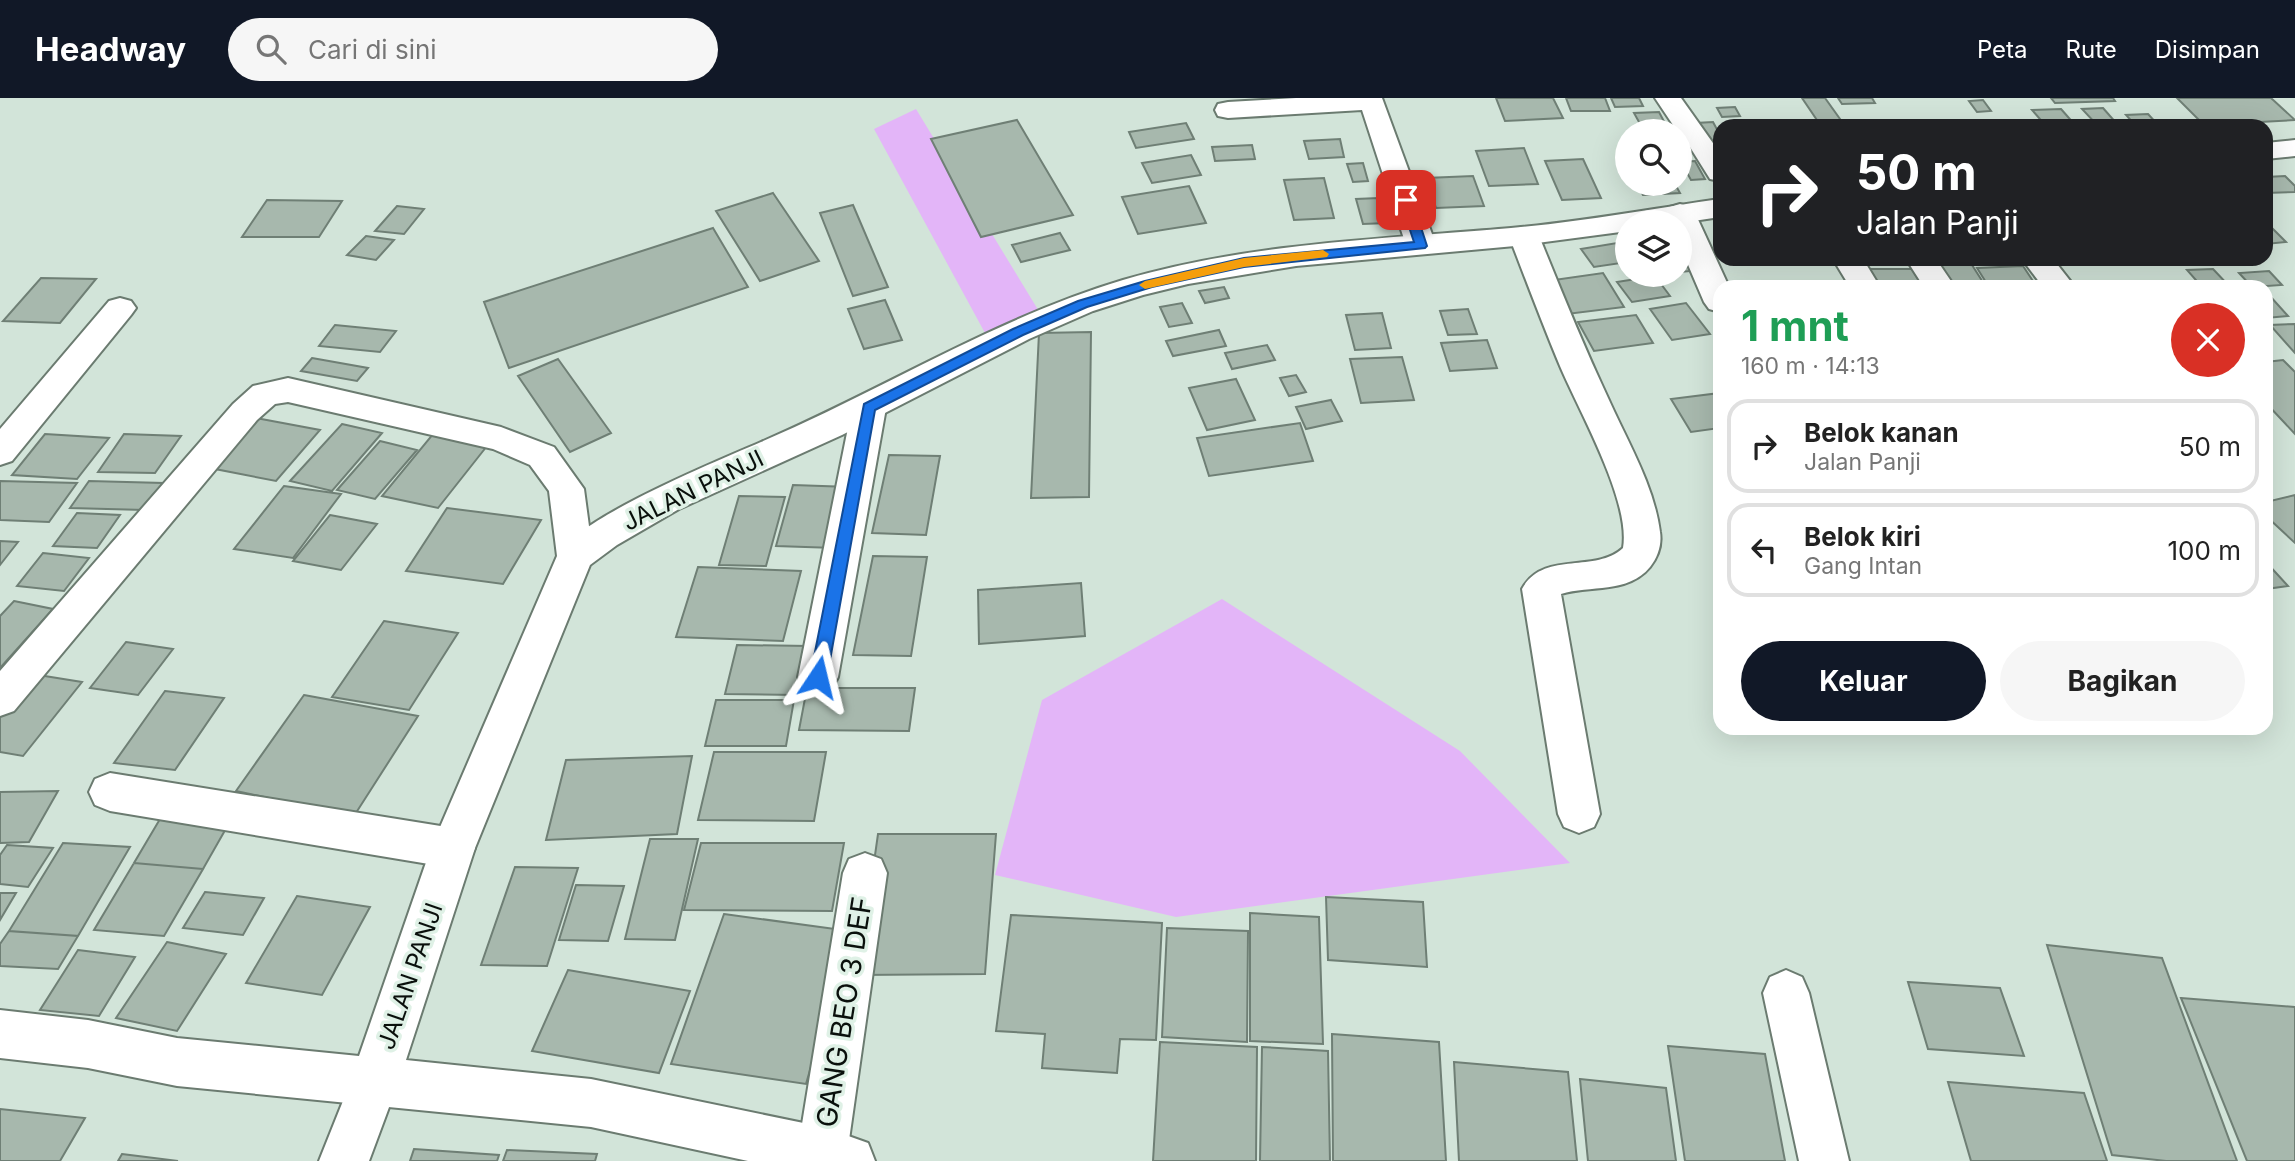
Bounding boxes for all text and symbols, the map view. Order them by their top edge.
search box [228,18,718,81]
text: Headway [35,29,186,69]
icon: search [252,30,290,68]
text: Cari di sini [308,34,437,65]
text: Peta [1977,35,2028,64]
text: Rute [2066,35,2117,64]
text: Disimpan [2155,35,2260,64]
map controls [1615,119,1692,287]
button: search [1615,119,1692,196]
text: 50 m [1856,143,1977,202]
icon: right [1741,147,1832,238]
pin [1376,170,1436,230]
icon: arrive [1387,181,1425,219]
text: Jalan Panji [1856,203,2019,242]
button: layers [1615,210,1692,287]
text: 1 mnt [1741,300,1849,351]
button: close [2171,303,2245,377]
text: 160 m · 14:13 [1741,352,1880,380]
text: Belok kanan [1804,417,1959,448]
icon: right [1745,427,1783,465]
text: 50 m [2179,431,2241,462]
street label: JALAN PANJI [618,443,768,537]
text: Jalan Panji [1804,448,1921,476]
text: Belok kiri [1804,521,1921,552]
icon: left [1745,531,1783,569]
text: 100 m [2168,535,2241,566]
text: Gang Intan [1804,552,1922,580]
position arrow [781,640,855,714]
button: Keluar [1741,641,1986,721]
button: Bagikan [2000,641,2245,721]
street label: GANG BEO 3 DEF [809,894,879,1130]
street label: JALAN PANJI [371,899,449,1053]

